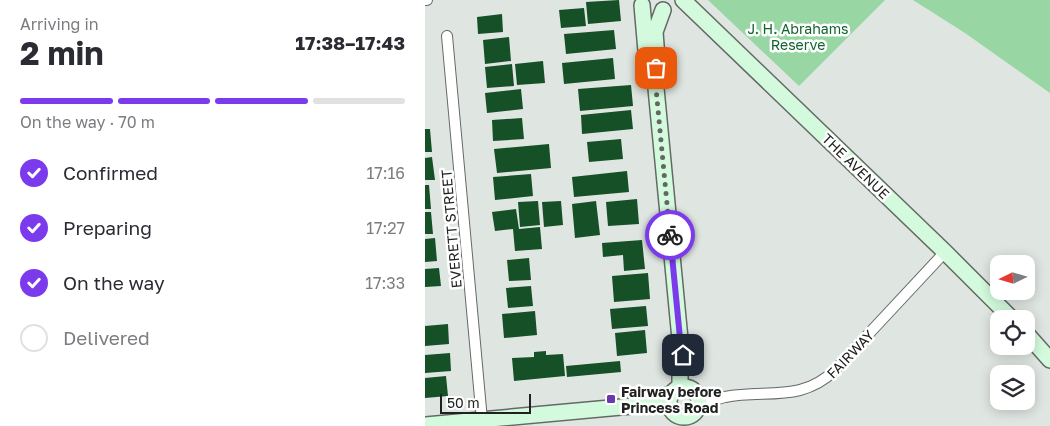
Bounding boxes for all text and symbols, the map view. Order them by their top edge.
text: Arriving in [20,14,99,34]
park label: J. H. Abrahams Reserve [748,20,848,53]
text: 17:38–17:43 [295,31,405,54]
text: 2 min [20,34,104,72]
pin [635,47,677,89]
icon: bag [642,54,670,82]
text: On the way · 70 m [20,112,155,132]
street label: THE AVENUE [819,130,893,202]
icon: check [20,159,48,187]
text: Confirmed [63,161,158,184]
text: 17:16 [367,163,405,183]
street label: EVERETT STREET [437,169,465,289]
courier [645,210,695,260]
icon: check [20,214,48,242]
text: Preparing [63,216,152,239]
text: 17:27 [366,218,405,238]
icon: bike [656,221,684,249]
north arrow [990,255,1035,300]
map controls [990,255,1035,410]
icon: check [20,269,48,297]
text: On the way [63,271,165,294]
text: 17:33 [365,273,405,293]
button: locate [990,310,1035,355]
text: Delivered [63,326,150,349]
street label: FAIRWAY [823,326,877,382]
pin [662,334,704,376]
icon: home [669,341,697,369]
button: layers [990,365,1035,410]
place label: Fairway before Princess Road [621,383,722,416]
scale bar [440,391,531,414]
marker: Fairway before Princess Road [605,393,617,405]
text: 50 m [447,394,480,411]

